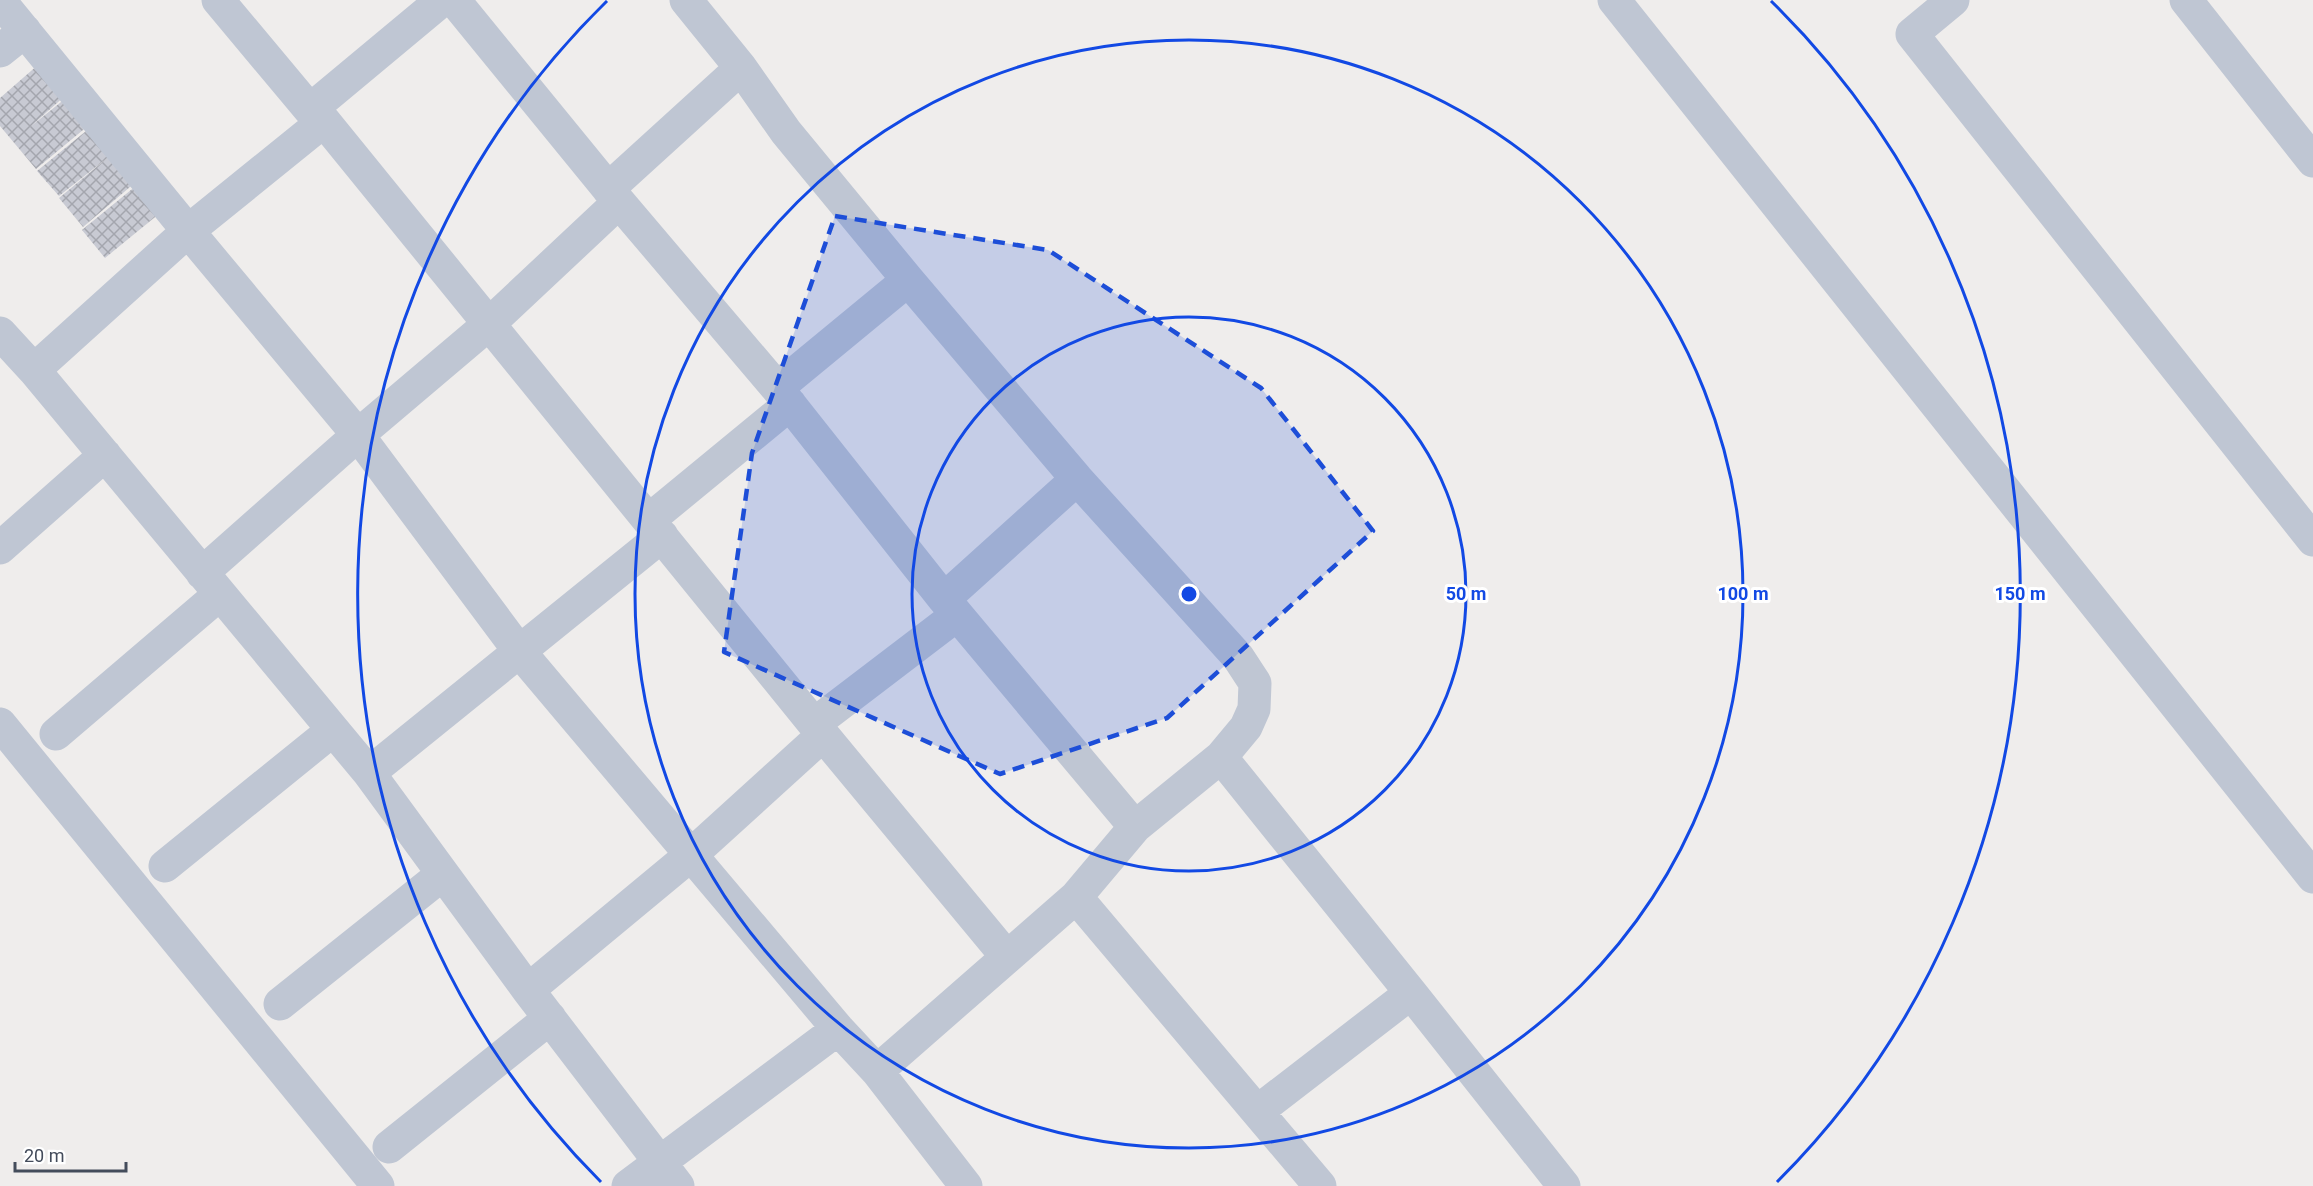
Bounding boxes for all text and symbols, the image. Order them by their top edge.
text: 50 m [1446,583,1486,604]
text: 100 m [1717,583,1769,604]
text: 150 m [1994,583,2046,604]
centre of rings [1179,584,1199,604]
scale bar [15,1135,126,1173]
text: 20 m [24,1145,64,1166]

